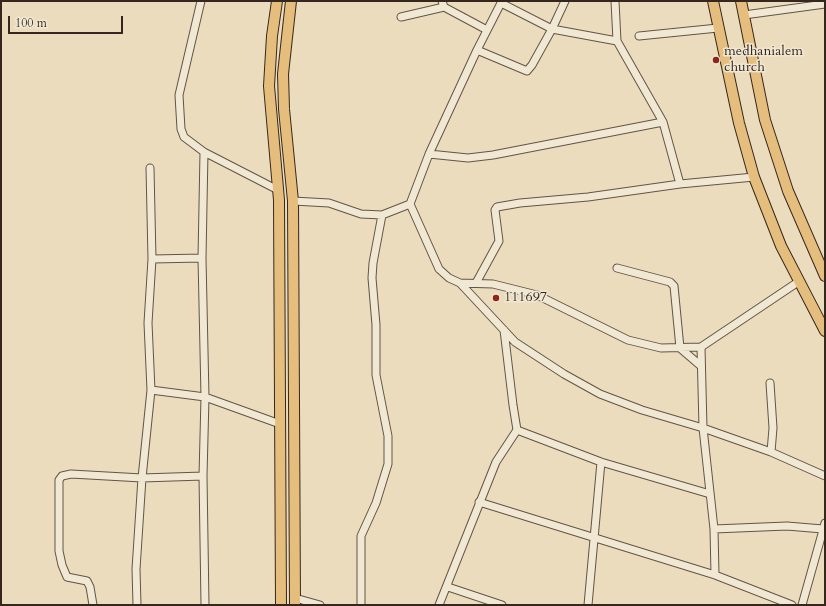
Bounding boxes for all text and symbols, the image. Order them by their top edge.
scale bar [10,8,125,34]
text: 100 m [15,15,47,31]
place label: medhanialem church [724,44,803,76]
marker: medhanialem church [711,55,721,65]
place label: 111697 [504,290,547,306]
marker: 111697 [491,293,501,303]

